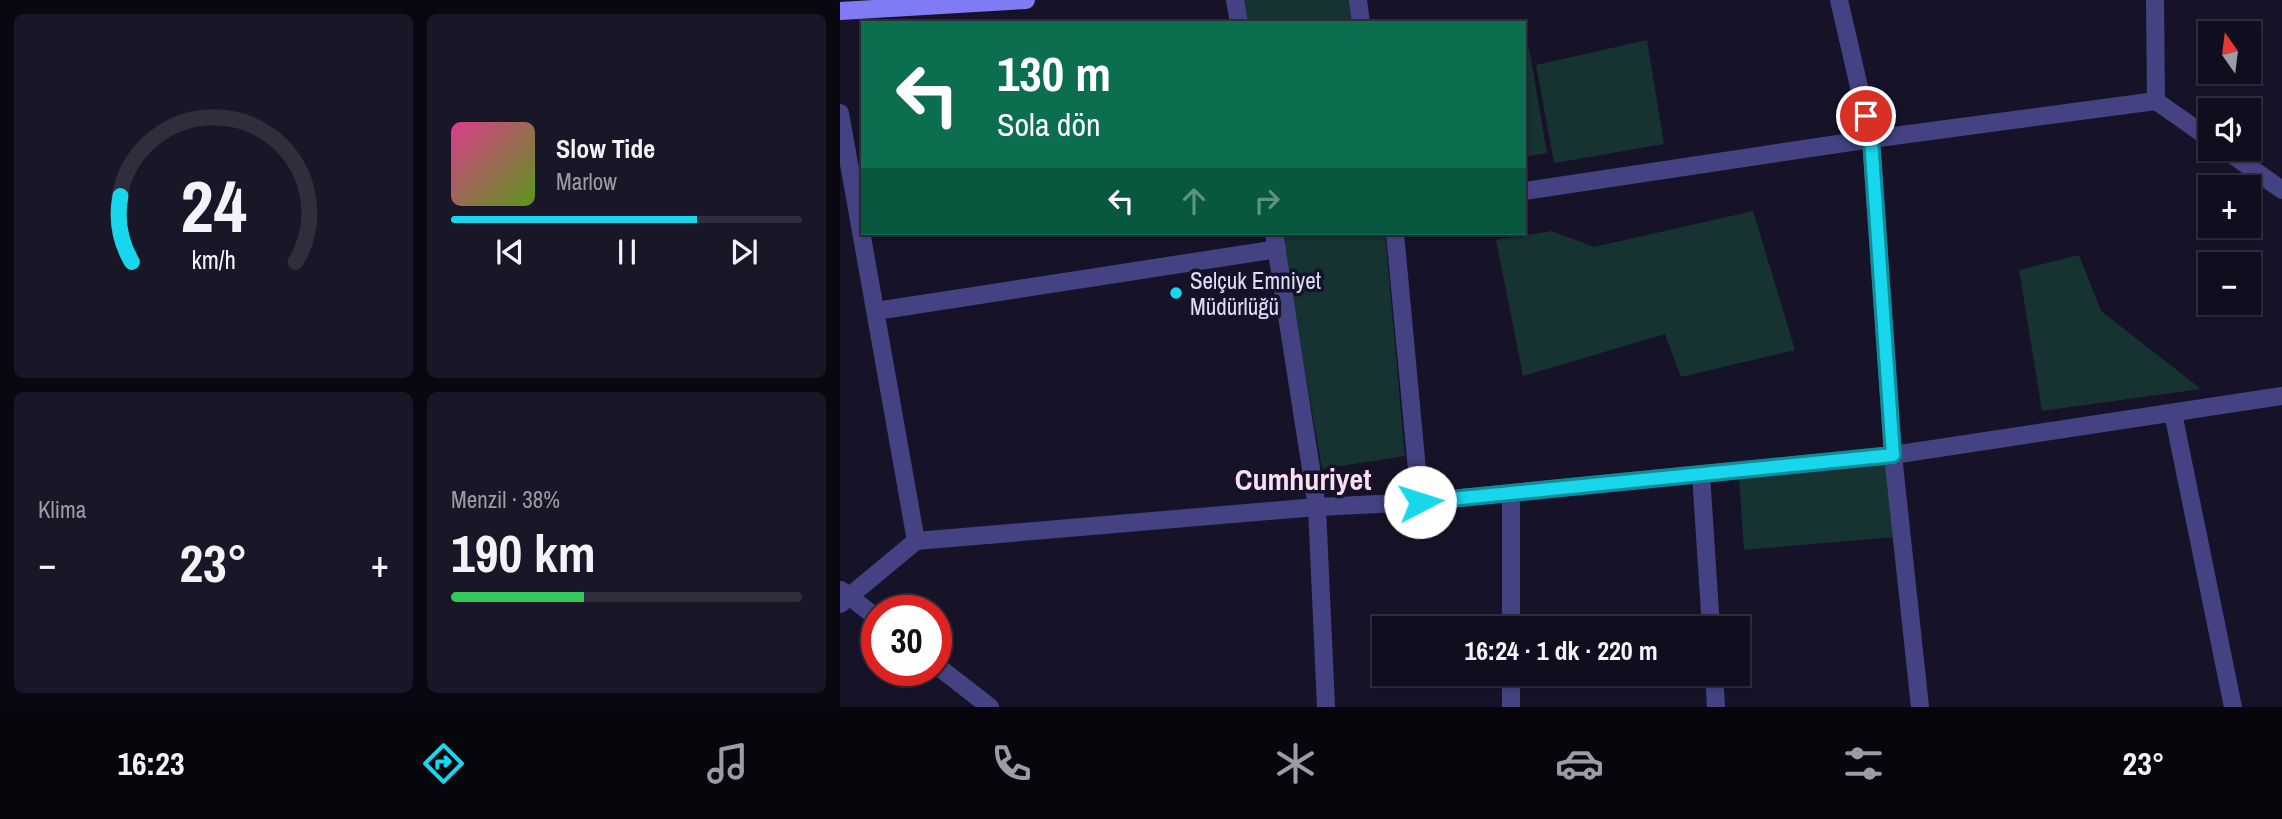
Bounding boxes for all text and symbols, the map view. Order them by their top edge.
north arrow [2198,21,2261,84]
map controls [2198,21,2261,315]
text: 130 m [997,40,1111,106]
icon: left [882,49,973,140]
pin [1836,86,1896,146]
icon: arrive [1847,97,1885,135]
button: sound [2198,98,2261,161]
text: Sola dön [997,103,1101,146]
text: Slow Tide [556,131,655,166]
text: 24 [180,158,247,256]
text: Marlow [556,166,617,197]
button: + [2198,175,2261,238]
icon: left [1102,182,1140,220]
icon: ahead [1175,182,1213,220]
icon: right [1248,182,1286,220]
icon: previous [491,233,529,271]
icon: pause [608,233,646,271]
icon: next [725,233,763,271]
text: km/h [191,243,236,277]
button: − [2198,252,2261,315]
place label: Selçuk Emniyet Müdürlüğü [1190,265,1321,322]
marker: Selçuk Emniyet Müdürlüğü [1168,285,1184,301]
district label: Cumhuriyet [1235,459,1371,499]
position arrow [1383,465,1457,539]
text: Menzil · 38% [451,484,560,515]
text: Klima [38,494,86,525]
text: 190 km [451,518,596,588]
text: 23° [179,528,248,598]
text: − [38,538,56,589]
text: + [371,538,389,589]
speed limit sign: 30 [861,595,952,686]
text: 16:24 · 1 dk · 220 m [1464,633,1658,668]
icon: directions [419,739,468,788]
icon: music [703,739,752,788]
icon: phone [987,739,1036,788]
icon: climate [1271,739,1320,788]
icon: car [1555,739,1604,788]
icon: filters [1839,739,1888,788]
text: 16:23 [117,742,185,785]
text: 23° [2123,742,2165,785]

